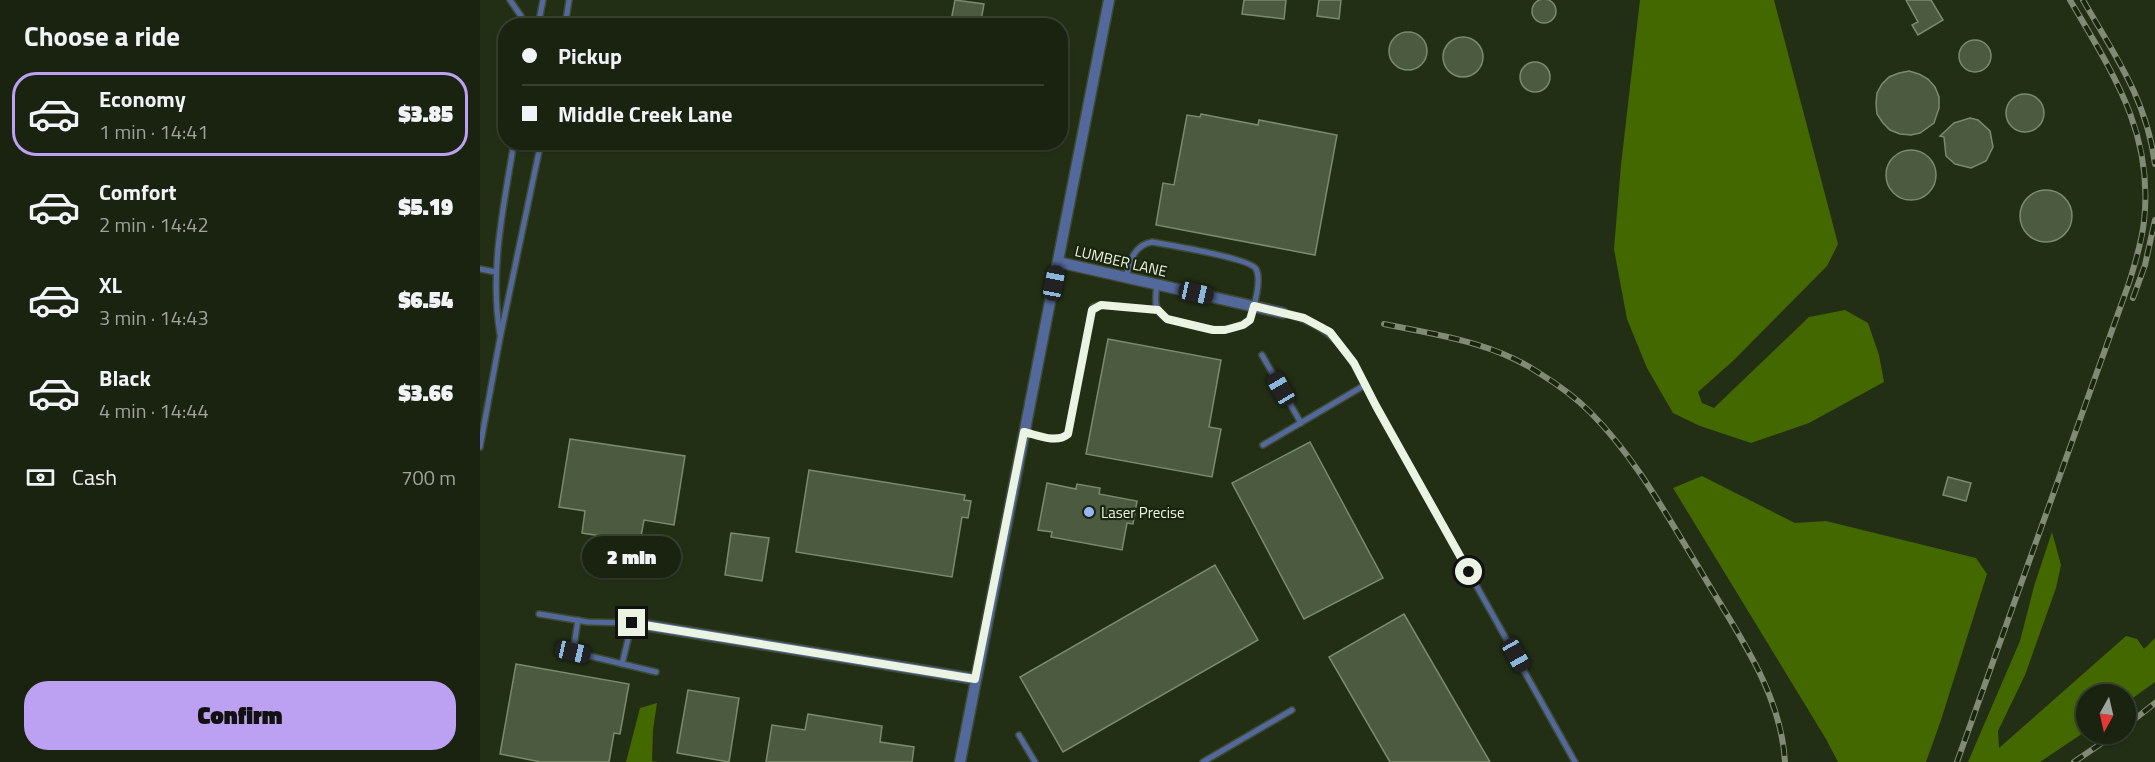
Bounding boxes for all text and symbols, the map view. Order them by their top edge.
text: Choose a ride [24,15,180,56]
text: Pickup [558,39,622,73]
text: Economy [99,82,186,116]
icon: car [27,87,81,141]
text: $3.85 [398,97,453,131]
text: Middle Creek Lane [558,97,732,131]
text: 1 min · 14:41 [99,116,209,147]
text: Comfort [99,175,177,209]
icon: car [27,180,81,234]
text: $5.19 [398,190,453,224]
text: 2 min · 14:42 [99,209,209,240]
street label: LUMBER LANE [1073,239,1169,283]
car [1042,264,1066,302]
text: XL [99,268,122,302]
icon: car [27,273,81,327]
car [1176,280,1216,306]
text: $6.54 [398,283,453,317]
text: 3 min · 14:43 [99,302,209,333]
text: Black [99,361,151,395]
icon: car [27,366,81,420]
car [1264,369,1298,409]
text: $3.66 [398,376,453,410]
text: 4 min · 14:44 [99,395,209,426]
text: Cash [72,460,117,494]
icon: cash [24,461,57,494]
text: 700 m [401,462,456,493]
place label: Laser Precise [1101,501,1185,524]
marker: Laser Precise [1082,505,1096,519]
callout: 2 min [582,536,681,578]
text: 2 min [607,541,656,572]
route start [1455,558,1482,585]
route end [618,609,645,636]
car [1499,635,1533,675]
car [553,639,593,665]
button: Confirm [24,681,456,750]
north arrow [2076,684,2136,744]
map controls [2076,684,2136,744]

